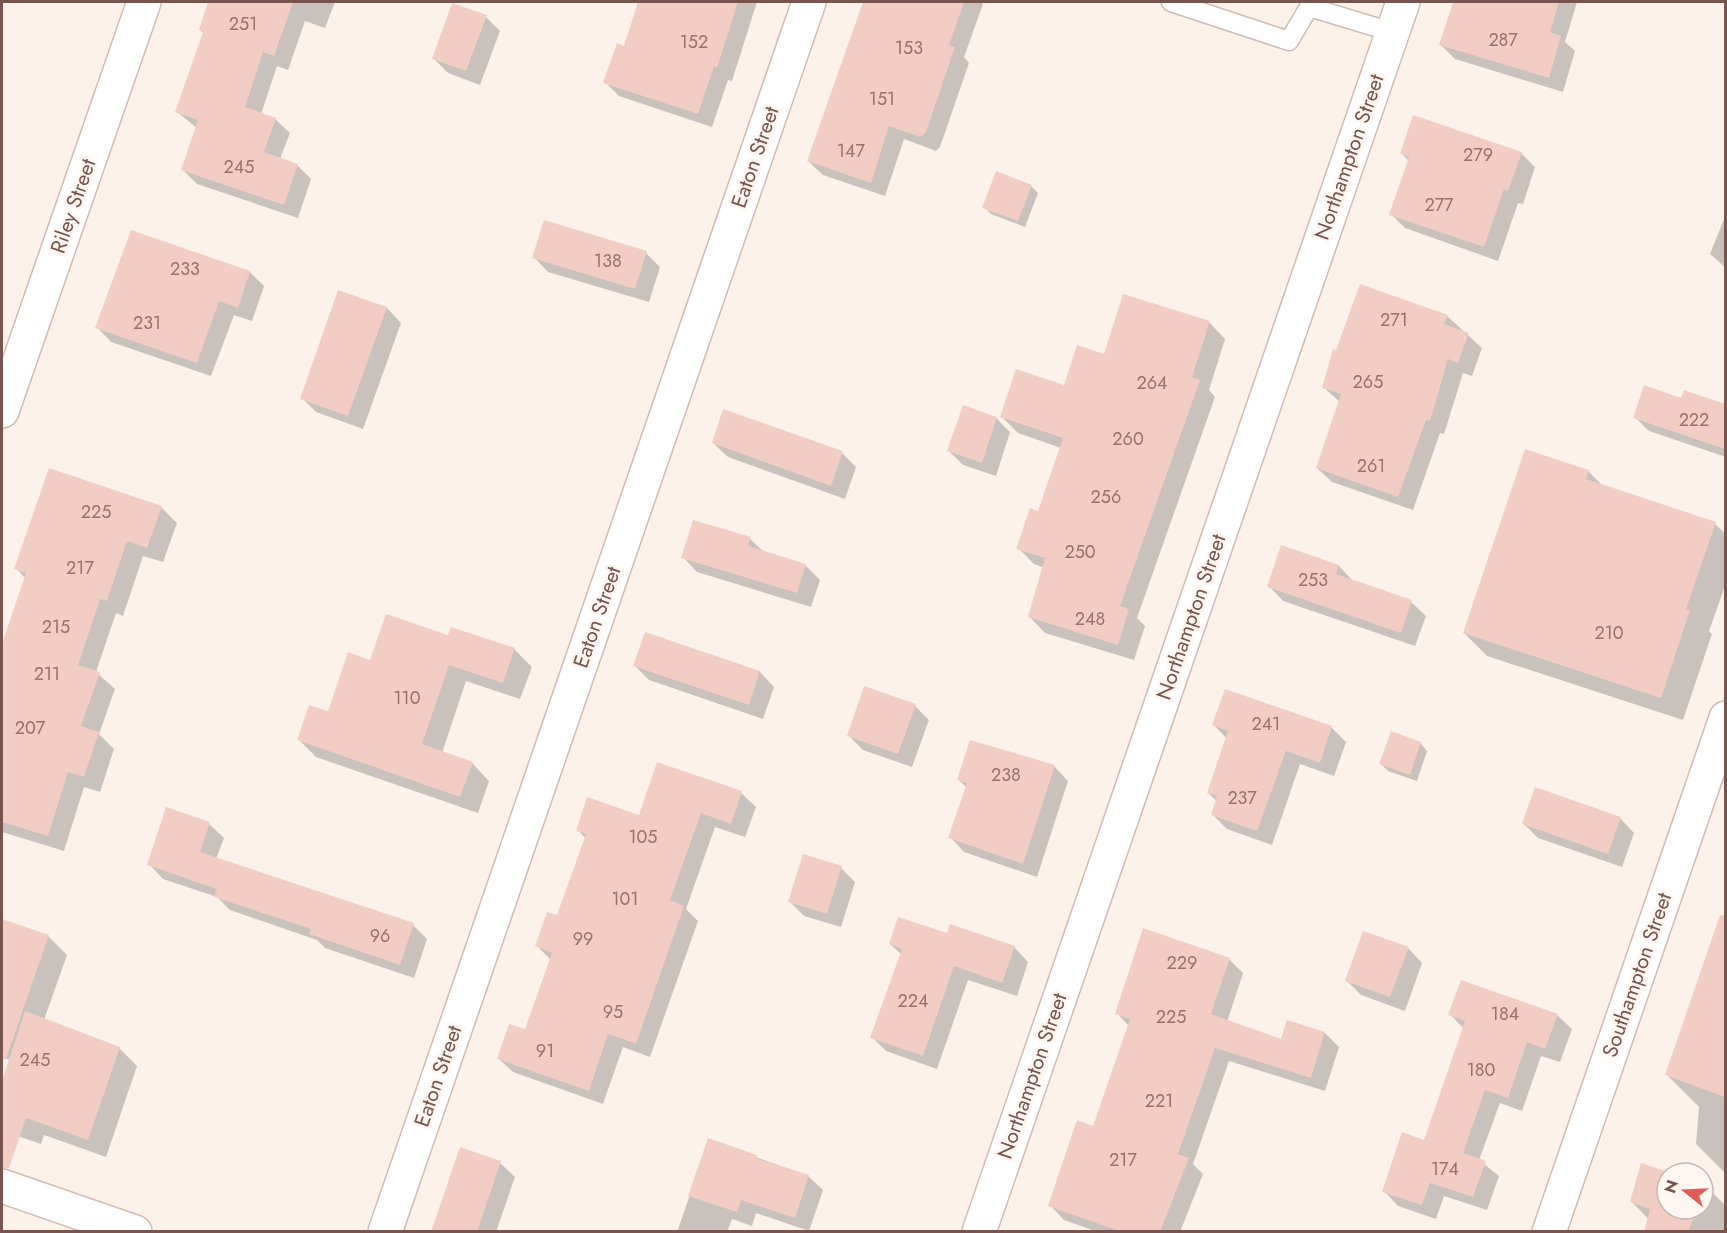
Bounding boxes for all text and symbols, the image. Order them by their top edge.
house number: 251 [229,11,257,37]
house number: 287 [1488,27,1518,53]
house number: 152 [680,29,708,55]
house number: 153 [895,35,923,61]
street label: Northampton Street [1307,70,1391,244]
house number: 151 [869,86,895,112]
street label: Eaton Street [724,102,786,212]
house number: 147 [837,138,866,164]
house number: 279 [1463,142,1493,168]
house number: 245 [224,154,254,180]
street label: Riley Street [43,155,103,257]
house number: 277 [1424,192,1454,218]
house number: 138 [594,248,622,274]
house number: 233 [170,256,200,282]
house number: 271 [1380,307,1408,333]
house number: 231 [133,310,161,336]
house number: 265 [1353,369,1383,395]
house number: 264 [1136,370,1168,396]
house number: 222 [1679,407,1709,433]
house number: 260 [1112,426,1144,452]
house number: 261 [1357,453,1385,479]
house number: 256 [1091,484,1121,510]
house number: 225 [81,499,111,525]
street label: Northampton Street [1149,530,1233,704]
house number: 250 [1064,539,1096,565]
house number: 217 [66,555,94,581]
street label: Eaton Street [566,562,628,672]
house number: 253 [1298,567,1328,593]
house number: 248 [1075,606,1105,632]
house number: 215 [42,614,70,640]
house number: 210 [1594,620,1624,646]
house number: 211 [34,661,60,687]
house number: 110 [394,685,421,711]
house number: 241 [1252,711,1280,737]
house number: 207 [15,715,46,741]
house number: 238 [991,762,1021,788]
house number: 237 [1227,785,1257,811]
house number: 105 [628,824,658,850]
house number: 101 [612,886,639,912]
street label: Southampton Street [1595,889,1679,1061]
house number: 96 [370,923,390,949]
house number: 99 [573,926,593,952]
house number: 229 [1167,950,1197,976]
house number: 224 [898,988,928,1014]
street label: Northampton Street [990,989,1074,1163]
house number: 95 [603,999,623,1025]
house number: 184 [1491,1001,1519,1027]
house number: 225 [1156,1004,1186,1030]
street label: Eaton Street [407,1021,469,1131]
house number: 91 [536,1038,554,1064]
house number: 245 [20,1047,50,1073]
house number: 180 [1467,1057,1496,1083]
house number: 221 [1145,1088,1173,1114]
house number: 217 [1109,1147,1137,1173]
house number: 174 [1431,1156,1459,1182]
north arrow [1655,1161,1715,1221]
text: N [1658,1177,1684,1196]

